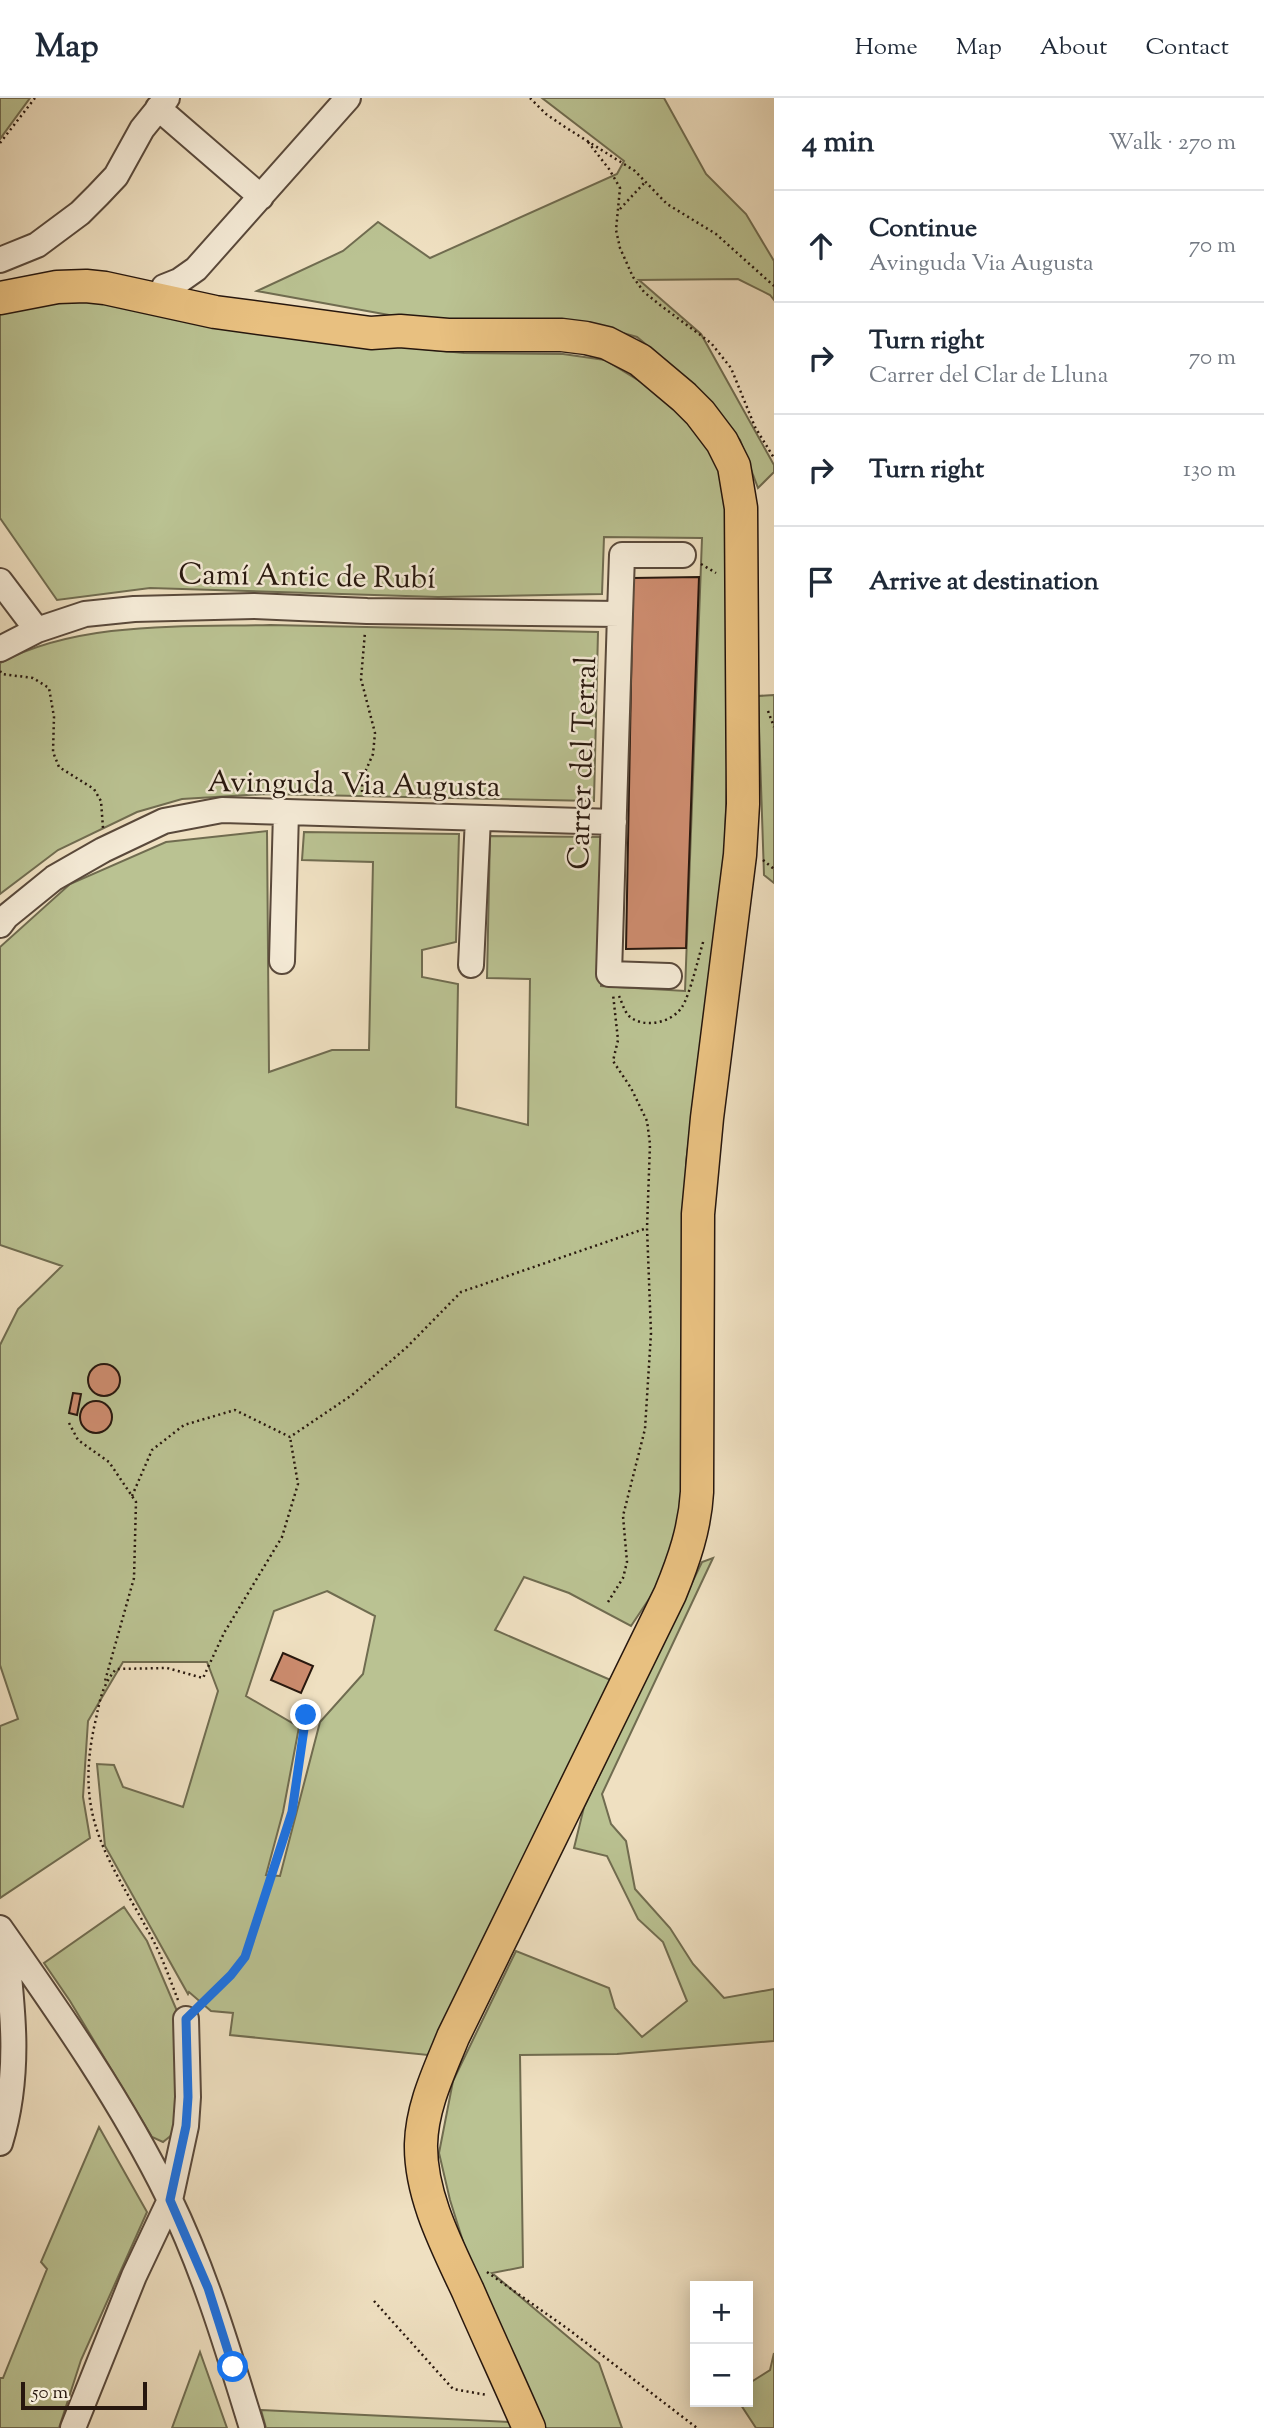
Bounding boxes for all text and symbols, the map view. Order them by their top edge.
text: Map [35,24,99,72]
text: Home [855,31,918,65]
text: Map [956,31,1002,65]
text: About [1040,31,1107,65]
text: Contact [1145,31,1229,65]
text: 4 min [802,122,875,165]
text: Walk · 270 m [1108,127,1236,160]
text: Continue [869,211,977,248]
icon: ahead [802,227,840,265]
text: 70 m [1189,230,1236,263]
text: Avinguda Via Augusta [869,248,1094,281]
text: Turn right [869,323,984,360]
icon: right [802,339,840,377]
text: 70 m [1189,342,1236,375]
text: Carrer del Clar de Lluna [869,360,1108,393]
icon: right [802,451,840,489]
text: Turn right [869,452,984,489]
text: 130 m [1183,454,1236,487]
street label: Camí Antic de Rubí [178,554,436,602]
icon: arrive [802,563,840,601]
text: Arrive at destination [869,564,1099,601]
street label: Carrer del Terral [559,655,609,871]
street label: Avinguda Via Augusta [207,762,501,810]
route end [290,1699,321,1730]
map controls [690,2281,753,2407]
button: + [690,2281,753,2344]
button: − [690,2344,753,2407]
route start [217,2351,248,2382]
scale bar [21,2379,147,2411]
text: 50 m [32,2380,68,2407]

